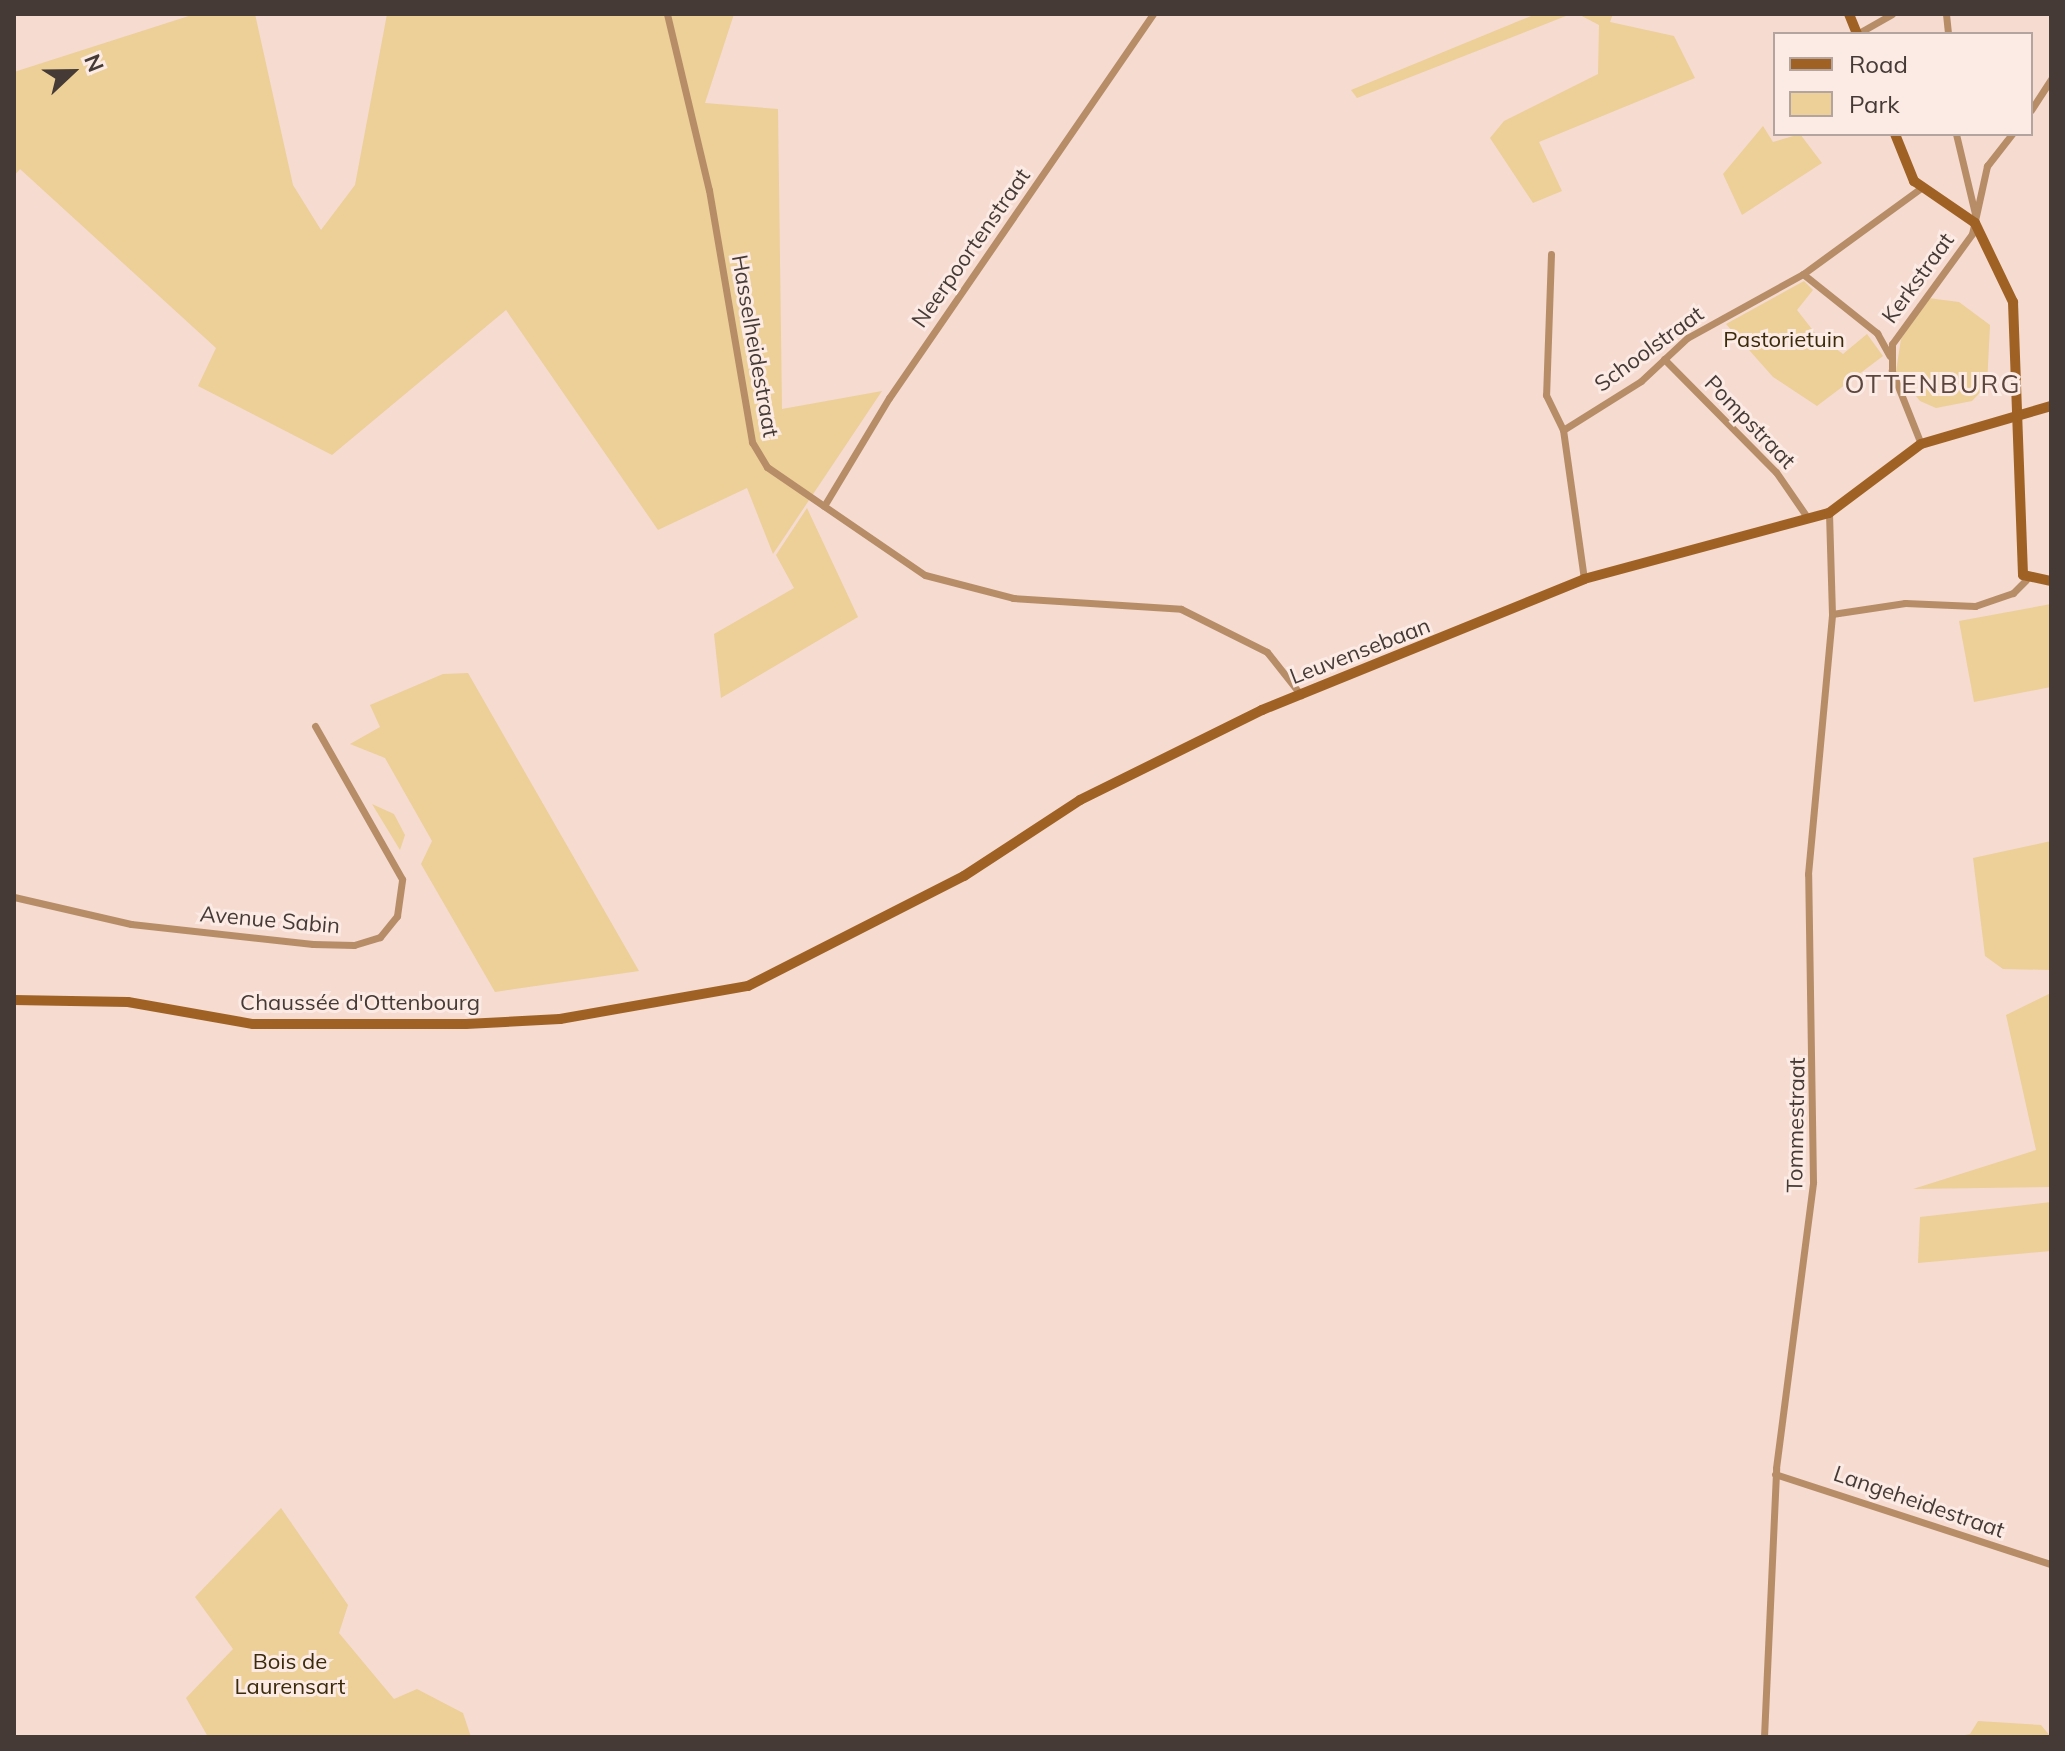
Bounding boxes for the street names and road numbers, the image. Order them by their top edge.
street label: Neerpoortenstraat [906,163,1036,333]
street label: Kerkstraat [1876,228,1960,328]
street label: Hasselheidestraat [726,253,784,439]
street label: Schoolstraat [1589,301,1709,397]
street label: Pompstraat [1699,370,1801,474]
street label: Leuvensebaan [1286,612,1434,690]
street label: Avenue Sabin [199,901,341,939]
street label: Chaussée d'Ottenbourg [240,990,480,1016]
street label: Tommestraat [1782,1057,1810,1193]
street label: Langeheidestraat [1830,1460,2008,1544]

